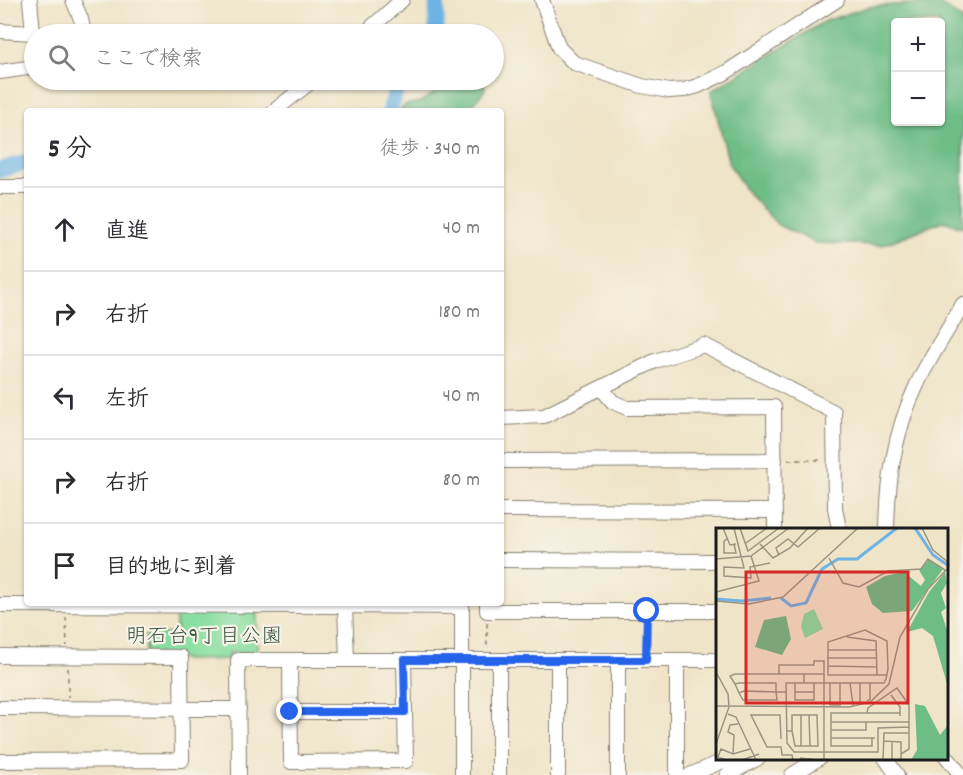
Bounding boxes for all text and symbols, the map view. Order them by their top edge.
map controls [891,18,945,126]
button: + [891,18,945,72]
search box [24,24,504,90]
icon: search [45,41,78,74]
text: ここで検索 [93,45,203,76]
button: − [891,72,945,126]
text: 5 分 [48,132,92,169]
text: 徒歩 · 340 m [380,136,480,164]
icon: ahead [48,213,81,246]
text: 40 m [442,215,480,243]
text: 直進 [105,217,149,248]
icon: right [48,297,81,330]
text: 180 m [438,299,480,327]
text: 右折 [105,301,149,332]
icon: left [48,381,81,414]
text: 40 m [442,383,480,411]
text: 左折 [105,385,149,416]
icon: right [48,465,81,498]
text: 80 m [443,467,480,495]
text: 右折 [105,469,149,500]
inset map [716,528,948,760]
icon: arrive [48,549,81,582]
text: 目的地に到着 [105,553,237,584]
route start [633,597,659,623]
park label: 明石台9丁目公園 [126,623,282,653]
route end [276,698,302,724]

